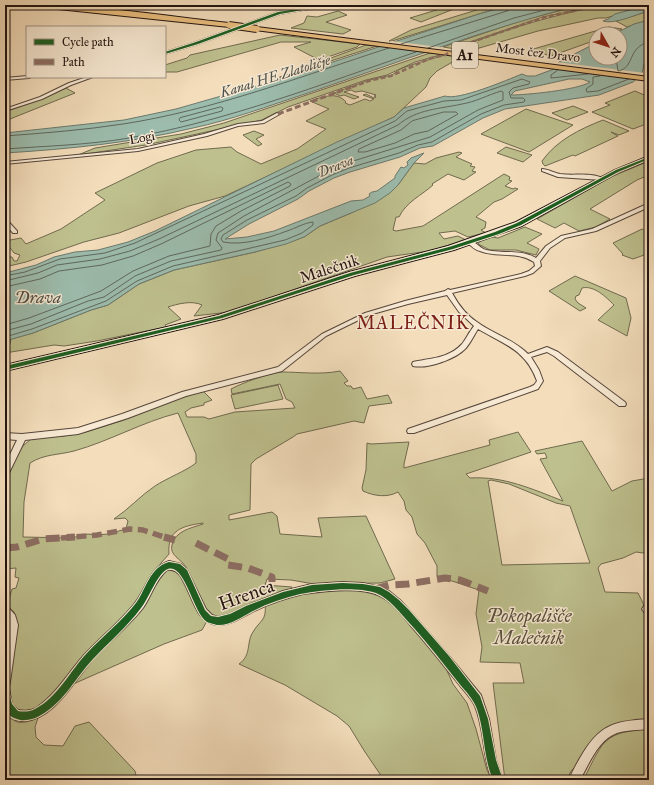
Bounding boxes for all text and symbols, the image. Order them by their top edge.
legend [26,26,166,78]
north arrow [588,26,628,66]
text: Cycle path [62,35,114,49]
street label: Most čez Dravo [495,40,581,66]
road number: A1 [452,42,478,68]
text: N [607,44,623,60]
water label: Kanal HE Zlatoličje [217,51,333,102]
text: Path [62,55,85,69]
street label: Logi [128,128,157,148]
water label: Drava [314,151,356,181]
street label: Malečnik [297,250,362,287]
water label: Drava [15,287,61,308]
district label: MALEČNIK [357,311,470,334]
street label: Hrenca [215,573,278,615]
park label: Pokopališče Malečnik [486,604,573,649]

